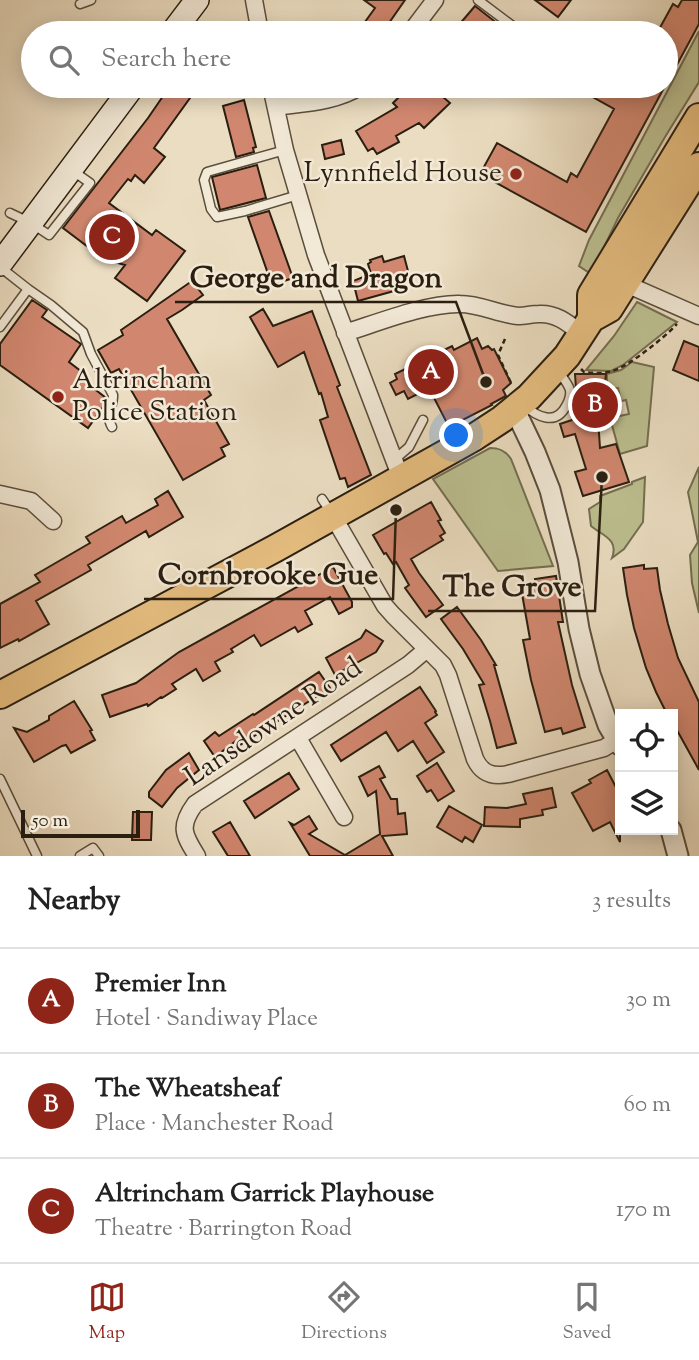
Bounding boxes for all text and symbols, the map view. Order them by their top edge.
search box [21,21,678,98]
icon: search [45,41,83,79]
text: Search here [101,41,231,78]
place label: Lynnfield House [304,154,502,194]
marker: Lynnfield House [508,166,524,182]
pin: C [89,211,135,263]
callout: George and Dragon [175,251,456,302]
text: George and Dragon [190,258,443,301]
pin: A [408,346,454,398]
place label: Altrincham Police Station [72,361,237,433]
pin: B [572,379,618,431]
marker: Altrincham Police Station [50,389,66,405]
your location [439,418,473,452]
callout: Cornbrooke Gue [144,548,393,599]
text: Cornbrooke Gue [158,555,378,598]
callout: The Grove [428,560,595,611]
text: The Grove [443,567,581,610]
street label: Lansdowne Road [177,649,371,797]
map controls [615,709,678,835]
button: locate [615,709,678,772]
button: layers [615,772,678,835]
scale bar [21,807,140,839]
text: 50 m [32,808,68,835]
text: Nearby [28,880,120,923]
text: 3 results [592,885,671,918]
text: Premier Inn [95,966,227,1003]
text: A [42,984,60,1017]
text: 30 m [626,984,671,1017]
text: Hotel · Sandiway Place [95,1003,318,1036]
text: The Wheatsheaf [95,1071,281,1108]
text: B [44,1089,58,1122]
text: 60 m [623,1089,671,1122]
text: Place · Manchester Road [95,1108,334,1141]
text: Altrincham Garrick Playhouse [95,1176,434,1213]
text: C [42,1194,60,1227]
text: 170 m [616,1194,671,1227]
text: Theatre · Barrington Road [95,1213,352,1246]
tab: Map [88,1278,126,1347]
tab: Directions [301,1278,387,1347]
tab: Saved [562,1278,611,1347]

